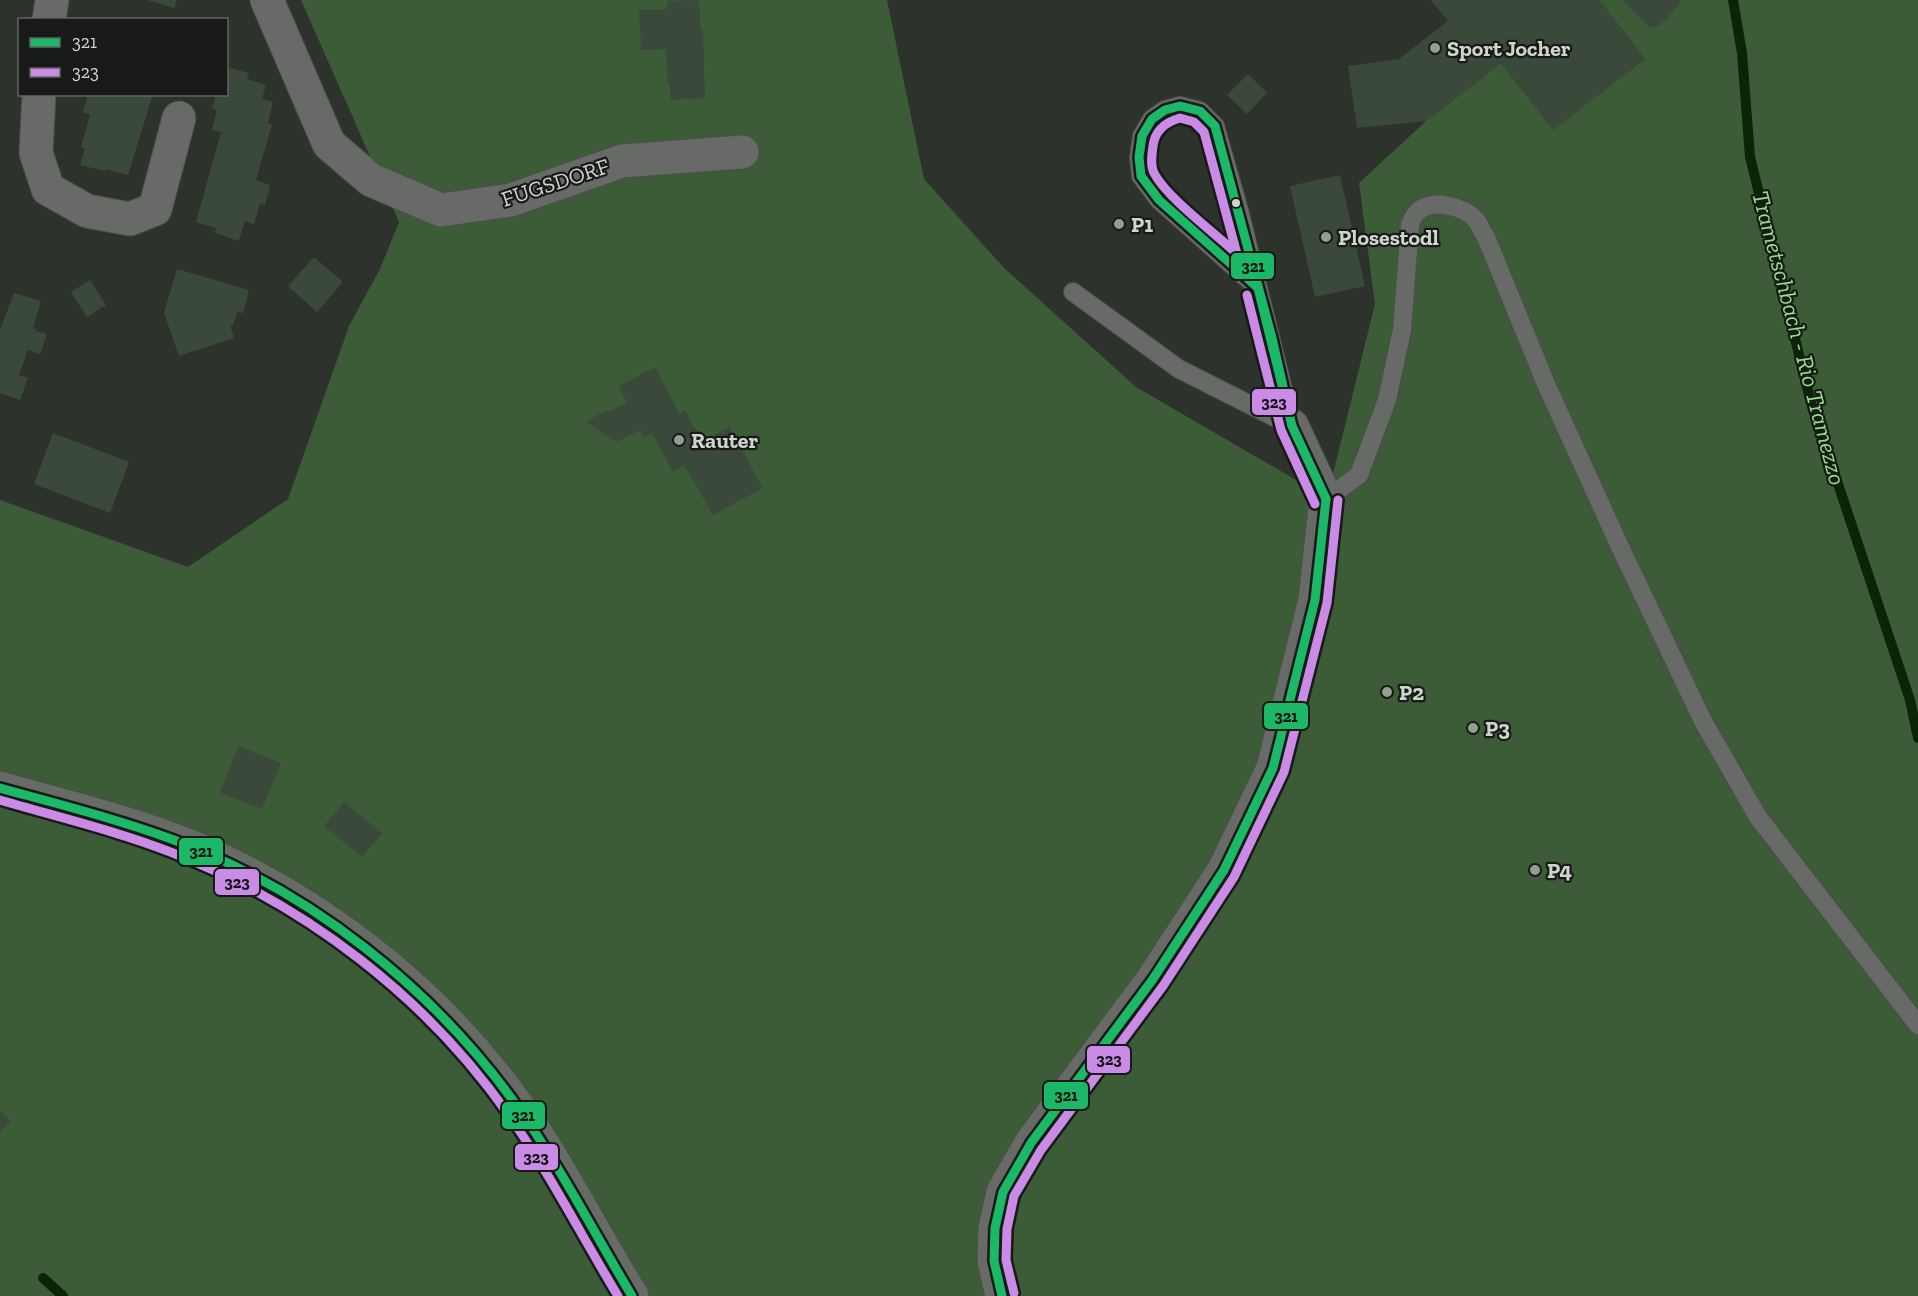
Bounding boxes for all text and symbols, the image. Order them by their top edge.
legend [18,18,228,96]
text: 321 [72,31,97,53]
place label: Sport Jocher [1447,35,1571,62]
marker: Sport Jocher [1428,41,1442,55]
text: 323 [72,61,99,83]
street label: FUGSDORF [498,152,613,213]
water label: Trametschbach - Rio Tramezzo [1746,187,1853,488]
unlabelled marker [1230,197,1242,209]
place label: P1 [1131,211,1153,238]
marker: P1 [1112,217,1126,231]
place label: Plosestodl [1338,224,1439,251]
marker: Plosestodl [1319,230,1333,244]
line badge: 321 [1230,252,1275,280]
text: 321 [1241,257,1265,276]
line badge: 323 [1251,388,1297,416]
text: 323 [1261,393,1287,412]
place label: Rauter [691,427,758,454]
marker: Rauter [672,433,686,447]
place label: P2 [1399,679,1424,706]
marker: P2 [1380,685,1394,699]
line badge: 321 [1263,702,1309,730]
text: 321 [1274,707,1298,726]
place label: P3 [1485,715,1510,742]
marker: P3 [1466,721,1480,735]
line badge: 321 [178,837,224,866]
text: 321 [189,842,213,861]
place label: P4 [1547,857,1573,884]
marker: P4 [1528,863,1542,877]
line badge: 323 [214,868,260,896]
text: 323 [224,873,250,892]
line badge: 323 [1086,1045,1131,1074]
text: 323 [1096,1050,1122,1069]
line badge: 321 [1043,1081,1089,1110]
text: 321 [1054,1086,1078,1105]
line badge: 321 [501,1101,546,1130]
text: 321 [511,1106,535,1125]
line badge: 323 [514,1143,559,1171]
text: 323 [523,1148,549,1167]

